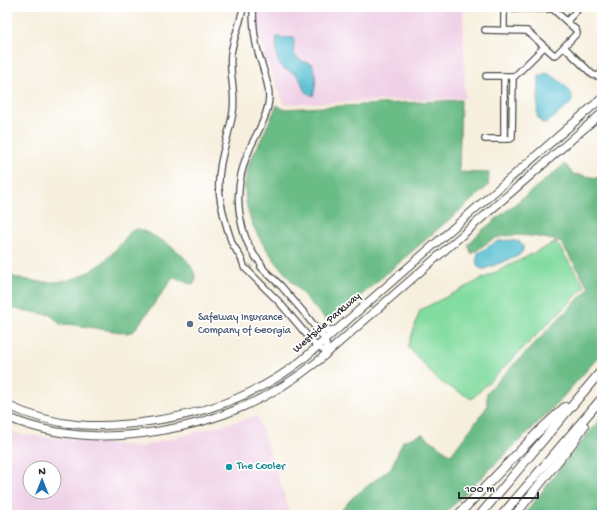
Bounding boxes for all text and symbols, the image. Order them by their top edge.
street label: Westside Parkway [291,290,364,356]
place label: Safeway Insurance Company of Georgia [198,311,292,337]
marker: Safeway Insurance Company of Georgia [185,319,195,329]
north arrow [22,460,62,500]
place label: The Cooler [236,461,286,473]
marker: The Cooler [224,462,234,472]
text: N [38,466,46,478]
scale bar [459,474,538,500]
text: 100 m [464,483,495,497]

